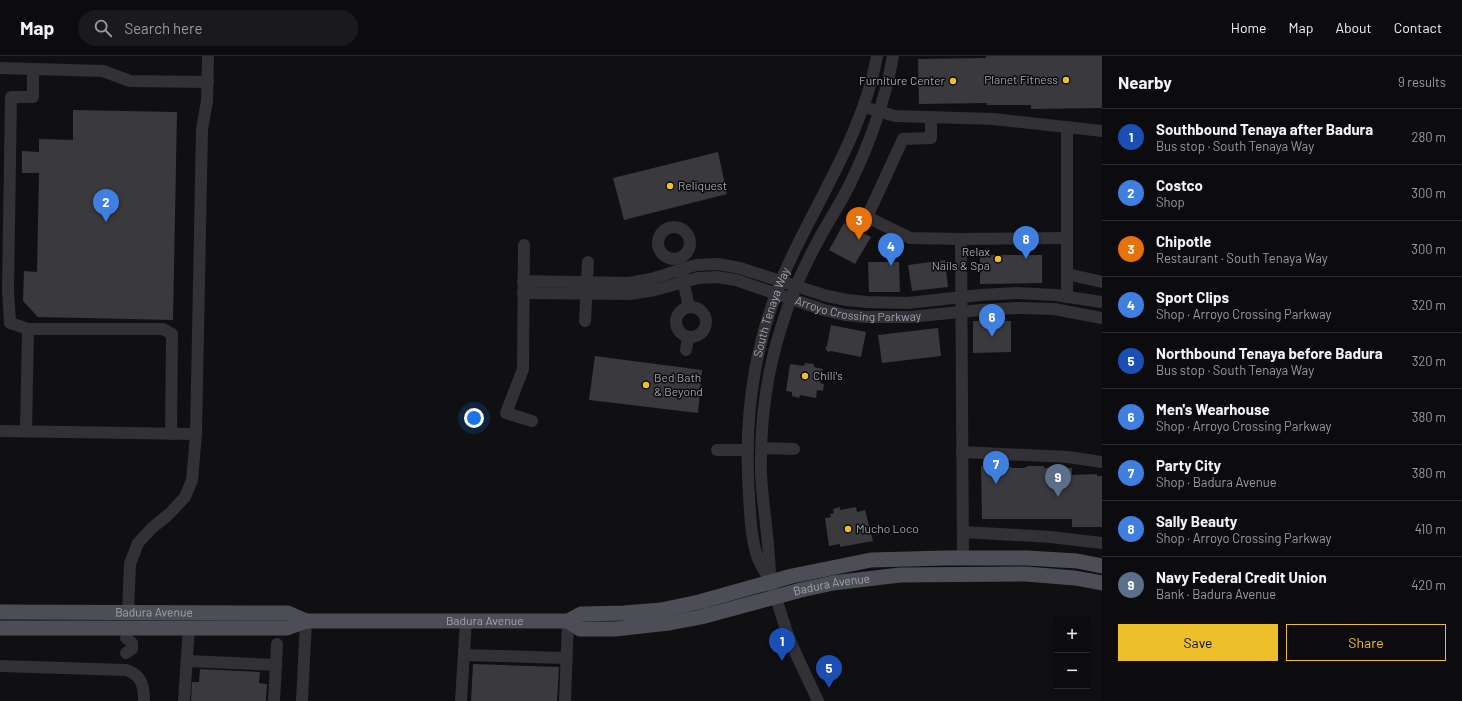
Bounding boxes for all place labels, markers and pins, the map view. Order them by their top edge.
place label: Planet Fitness [984,72,1058,86]
place label: Furniture Center [859,73,946,87]
marker: Planet Fitness [1061,75,1071,85]
marker: Furniture Center [948,76,958,86]
place label: Reliquest [678,178,727,192]
marker: Reliquest [665,181,675,191]
pin: 2 [93,189,119,222]
pin: 3 [846,207,872,240]
pin: 8 [1013,226,1039,259]
pin: 4 [878,233,904,266]
place label: Relax Nails & Spa [932,244,990,272]
marker: Relax Nails & Spa [993,254,1003,264]
pin: 6 [979,304,1005,337]
place label: Chili's [813,368,843,382]
place label: Bed Bath & Beyond [654,370,703,398]
marker: Chili's [800,371,810,381]
marker: Bed Bath & Beyond [641,380,651,390]
pin: 7 [983,451,1009,484]
pin: 9 [1045,464,1071,497]
place label: Mucho Loco [856,521,919,535]
marker: Mucho Loco [843,524,853,534]
pin: 1 [769,628,795,661]
pin: 5 [816,655,842,688]

